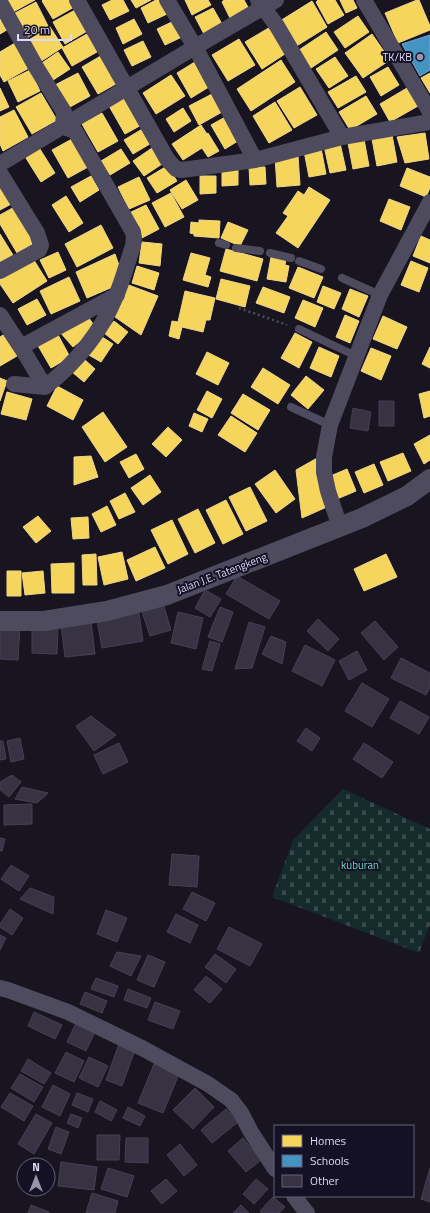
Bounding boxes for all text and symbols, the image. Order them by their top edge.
scale bar [18,16,71,42]
text: 20 m [24,20,50,39]
place label: TK/KB [382,49,412,65]
marker: TK/KB [415,52,425,62]
street label: Jalan J.E. Tatengkeng [175,548,270,597]
park label: kuburan [341,857,379,873]
legend [274,1125,414,1197]
text: Homes [310,1131,346,1150]
text: Schools [310,1151,350,1170]
north arrow [16,1157,56,1197]
text: N [32,1159,40,1175]
text: Other [310,1171,339,1190]

